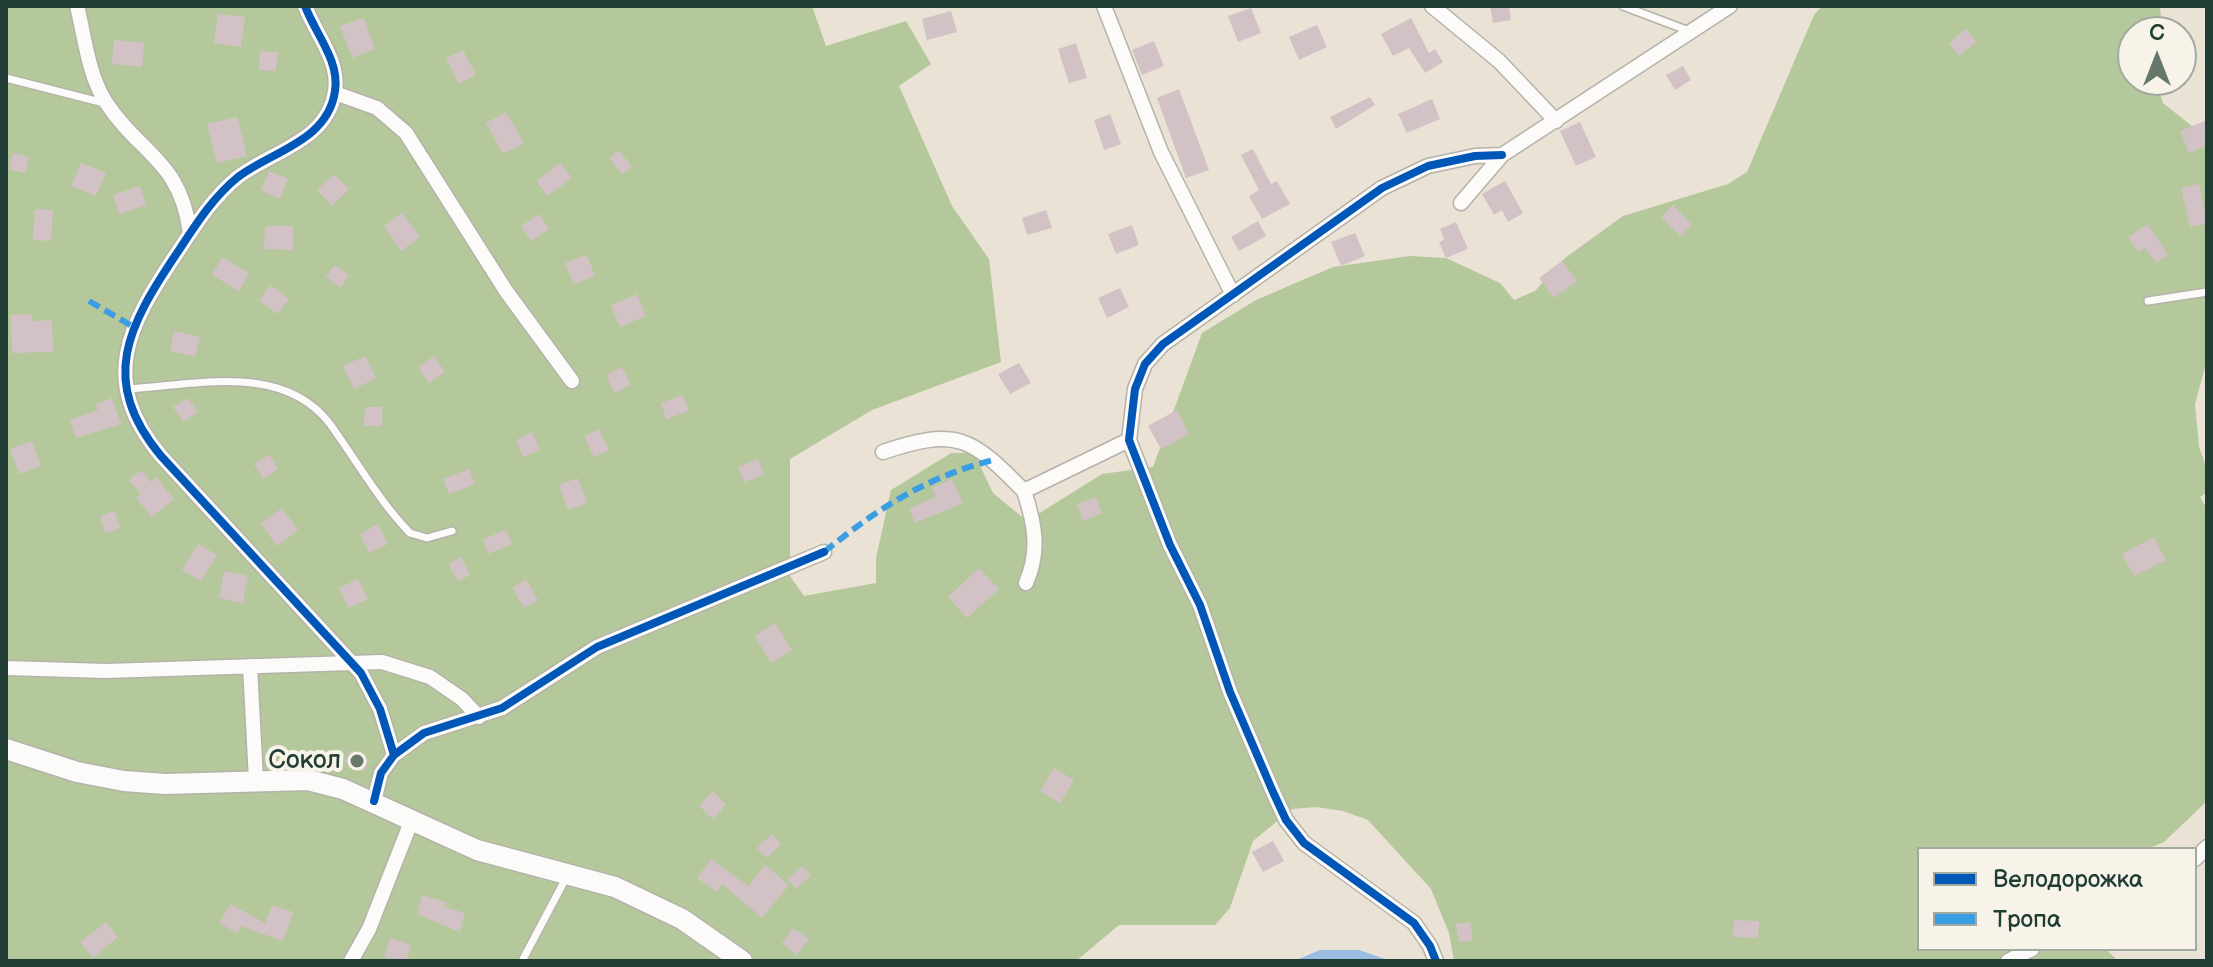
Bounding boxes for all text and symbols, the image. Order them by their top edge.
north arrow [2117,16,2197,96]
text: С [2149,20,2165,47]
place label: Сокол [268,745,341,777]
marker: Сокол [348,752,366,770]
legend [1917,847,2197,951]
text: Велодорожка [1993,865,2143,894]
text: Тропа [1993,905,2061,934]

